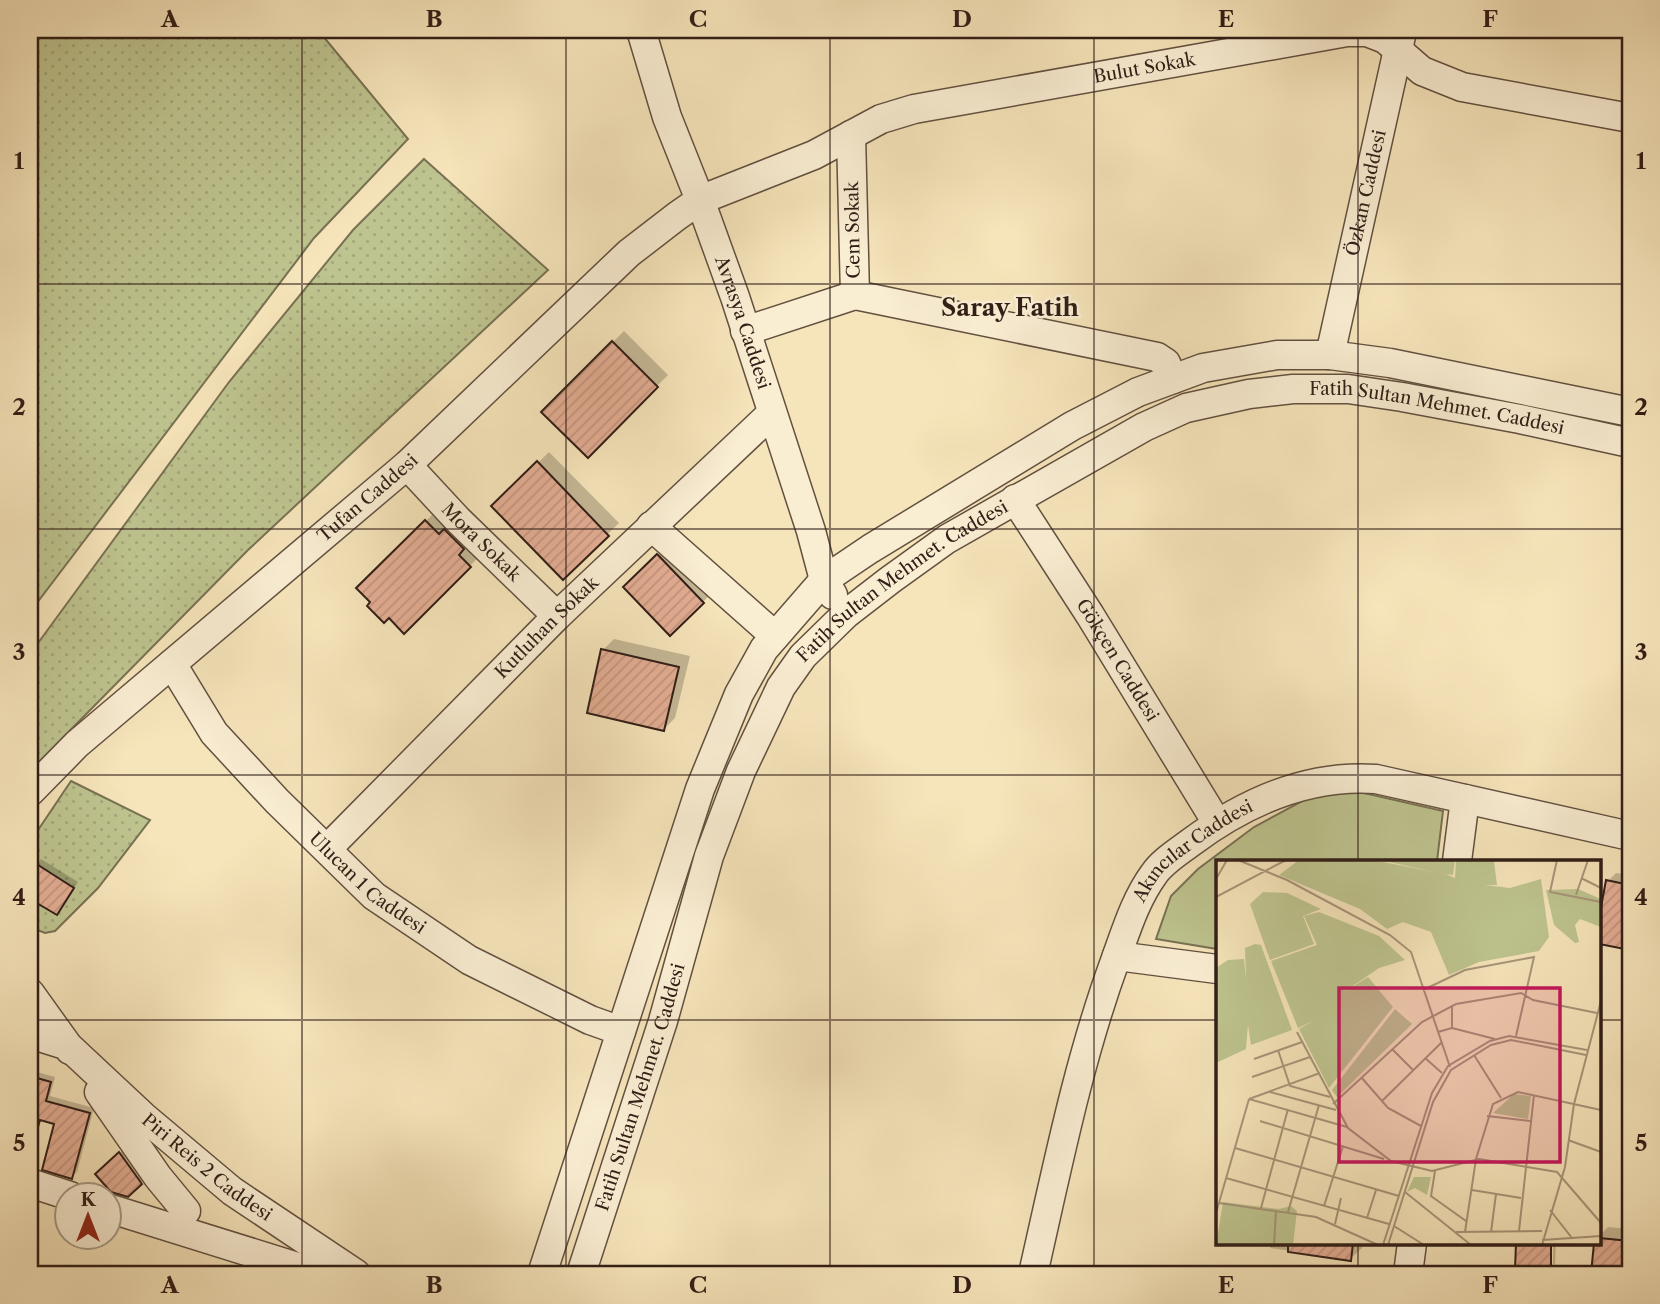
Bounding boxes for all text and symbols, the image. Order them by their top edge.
text: A [160,5,180,33]
text: B [425,5,443,33]
text: C [689,5,707,33]
text: D [952,5,972,33]
text: E [1218,5,1234,33]
text: F [1482,5,1498,33]
street label: Bulut Sokak [1092,48,1199,88]
street label: Özkan Caddesi [1340,127,1391,258]
text: 1 [14,147,25,175]
text: 1 [1636,147,1647,175]
street label: Cem Sokak [841,180,865,279]
street label: Avrasya Caddesi [710,252,775,392]
district label: Saray Fatih [941,293,1079,322]
street label: Fatih Sultan Mehmet. Caddesi [1309,378,1567,439]
text: 2 [12,393,26,421]
text: 2 [1634,393,1648,421]
street label: Tufan Caddesi [313,449,423,547]
street label: Fatih Sultan Mehmet. Caddesi [792,495,1012,667]
street label: Mora Sokak [437,499,526,587]
street label: Kutluhan Sokak [490,571,604,683]
street label: Gökçen Caddesi [1072,595,1164,726]
text: 3 [13,638,26,666]
text: 3 [1635,638,1648,666]
street label: Akıncılar Caddesi [1128,795,1257,907]
street label: Ulucan 1 Caddesi [304,828,430,939]
inset map [1216,860,1600,1244]
text: 4 [12,883,26,911]
text: 4 [1634,883,1648,911]
street label: Fatih Sultan Mehmet. Caddesi [591,960,690,1214]
street label: Piri Reis 2 Caddesi [137,1109,277,1226]
text: 5 [13,1129,25,1157]
text: 5 [1635,1129,1647,1157]
north arrow [52,1182,122,1252]
text: K [80,1188,96,1211]
text: A [160,1271,180,1299]
text: B [425,1271,443,1299]
text: C [689,1271,707,1299]
text: D [952,1271,972,1299]
text: E [1218,1271,1234,1299]
text: F [1482,1271,1498,1299]

